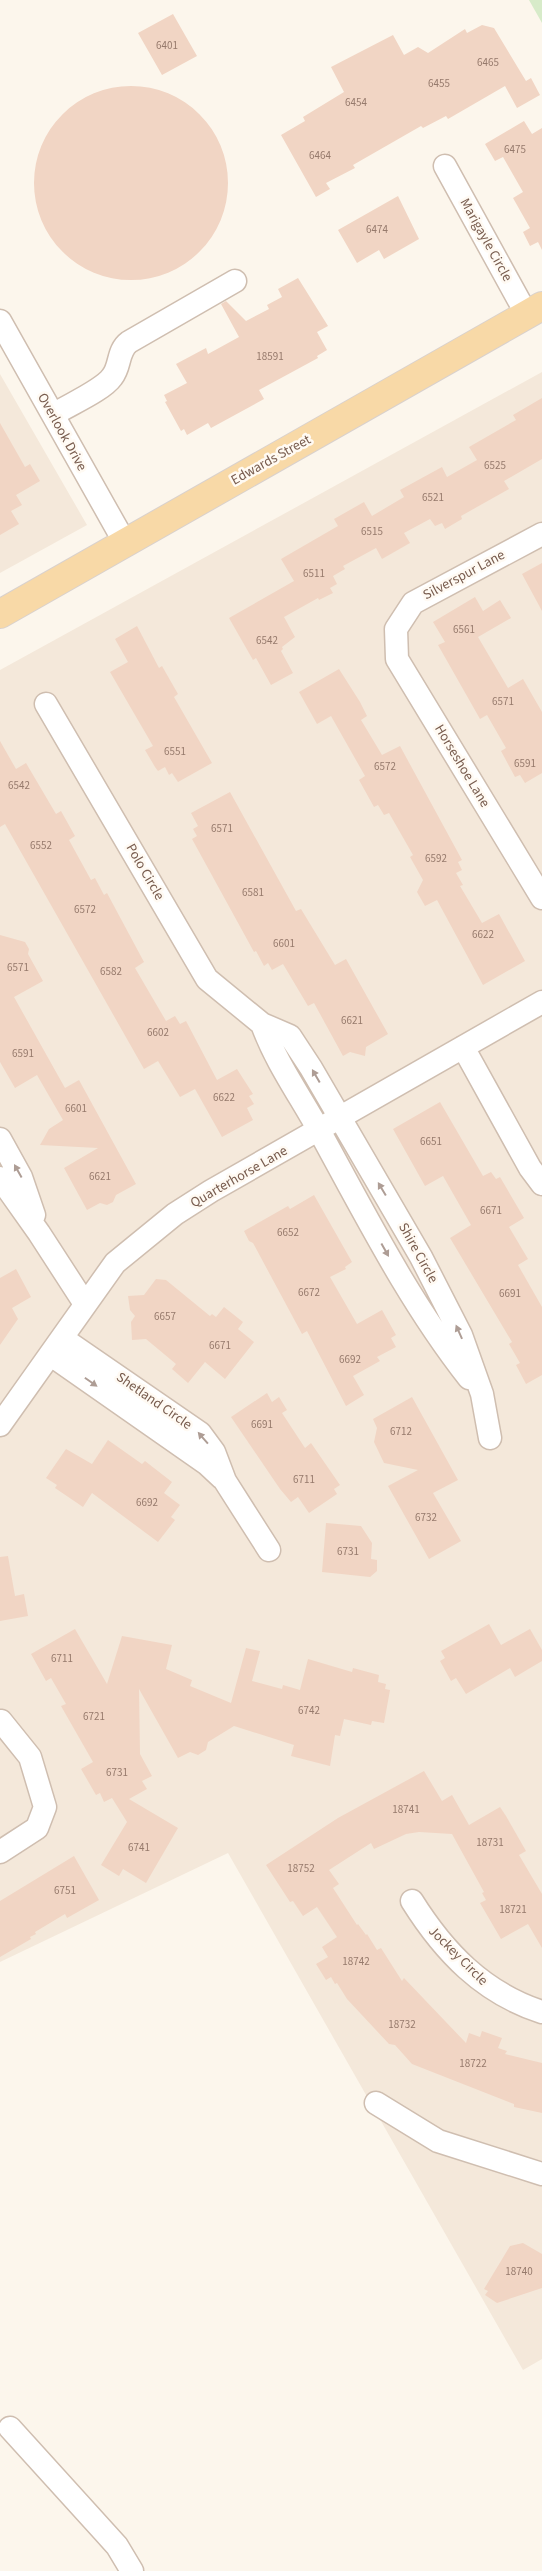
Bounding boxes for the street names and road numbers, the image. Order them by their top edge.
street label: Marigayle Circle [455,195,517,285]
street label: Overlook Drive [32,389,92,475]
street label: Edwards Street [228,430,315,490]
street label: Silverspur Lane [420,545,509,605]
street label: Horseshoe Lane [429,721,495,811]
street label: Polo Circle [121,840,169,904]
street label: Quarterhorse Lane [187,1141,291,1213]
street label: Shire Circle [393,1219,443,1287]
street label: Shetland Circle [112,1367,196,1435]
street label: Jockey Circle [424,1922,492,1990]

